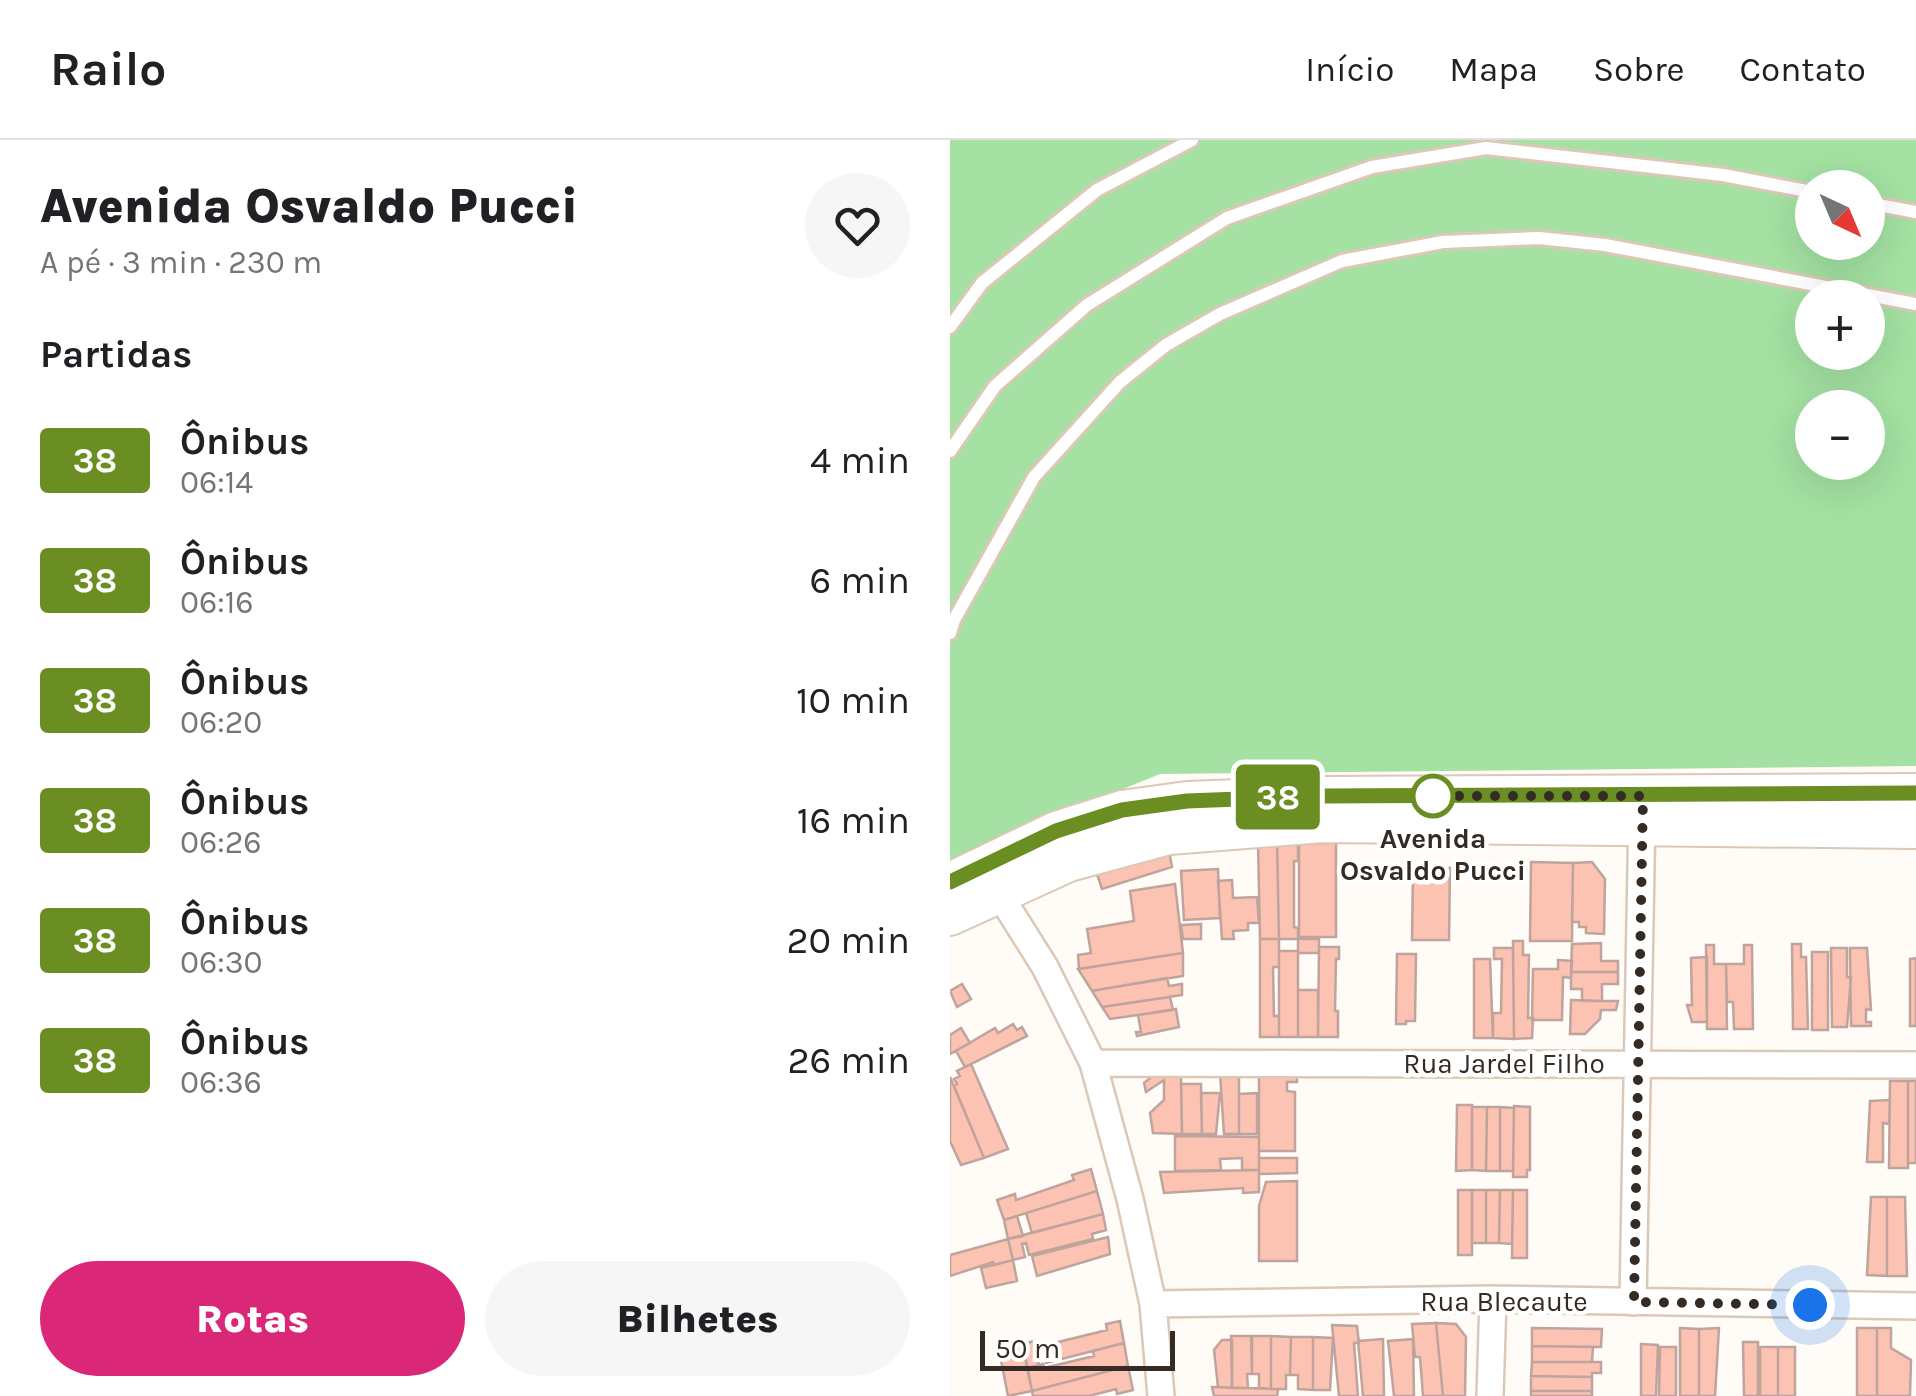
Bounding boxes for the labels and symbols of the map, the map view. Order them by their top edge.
north arrow [1795,170,1885,260]
line badge: 38 [1233,764,1323,830]
marker: Avenida Osvaldo Pucci [1412,775,1454,817]
place label: Avenida Osvaldo Pucci [1340,822,1526,887]
street label: Rua Jardel Filho [1403,1047,1605,1080]
your location [1785,1280,1835,1330]
street label: Rua Blecaute [1420,1285,1588,1318]
scale bar [980,1326,1175,1370]

